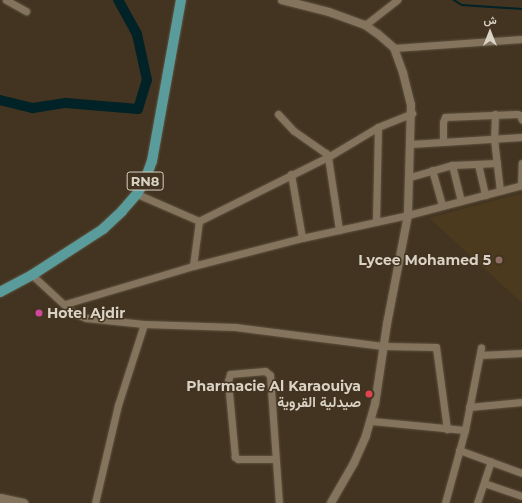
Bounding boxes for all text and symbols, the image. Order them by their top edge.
north arrow [470,12,510,52]
text: ش [483,13,497,27]
road number: RN8 [126,170,164,192]
place label: Lycee Mohamed 5 [358,252,491,268]
marker: Lycee Mohamed 5 [494,255,504,265]
place label: Hotel Ajdir [47,305,125,321]
marker: Hotel Ajdir [34,308,44,318]
place label: Pharmacie Al Karaouiya صيدلية القروية [186,378,361,410]
marker: Pharmacie Al Karaouiya صيدلية القروية [364,389,374,399]

